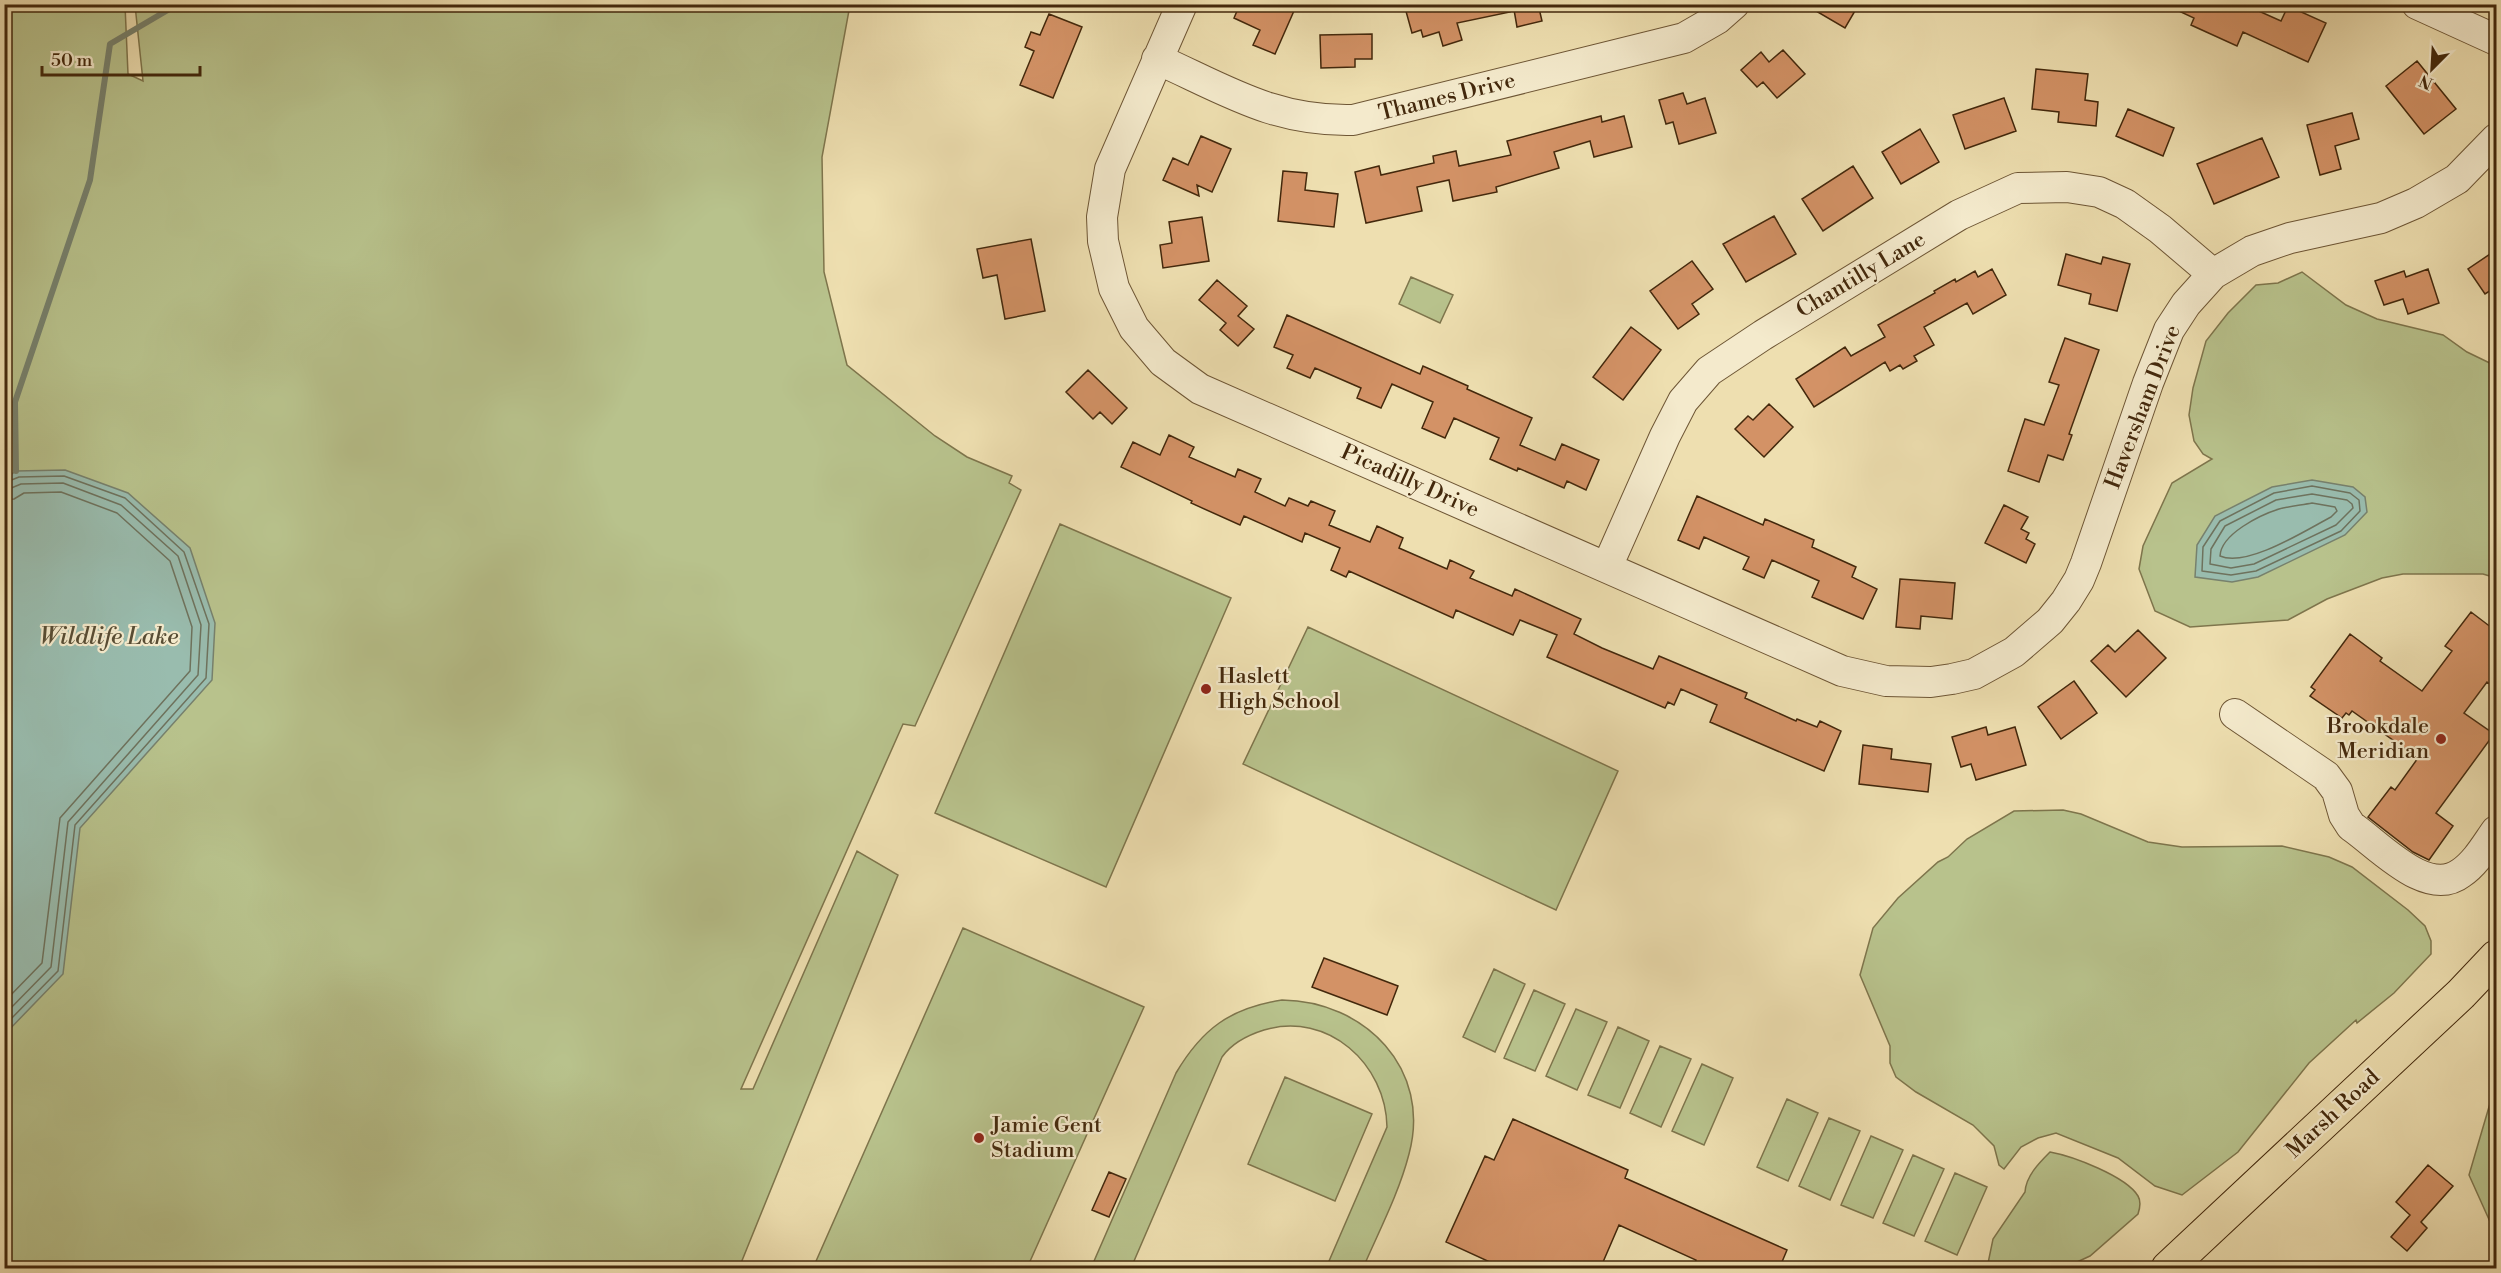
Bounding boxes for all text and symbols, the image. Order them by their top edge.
scale bar [42,39,200,77]
north arrow [2402,39,2462,99]
text: 50 m [51,49,93,72]
street label: Thames Drive [1376,67,1518,127]
text: N [2416,70,2436,93]
street label: Chantilly Lane [1792,226,1930,324]
street label: Haversham Drive [2099,321,2187,493]
street label: Picadilly Drive [1337,438,1483,524]
water label: Wildlife Lake [40,622,178,652]
place label: Haslett High School [1218,663,1340,715]
marker: Haslett High School [1199,682,1213,696]
place label: Brookdale Meridian [2326,713,2429,765]
marker: Brookdale Meridian [2434,732,2448,746]
street label: Marsh Road [2281,1063,2386,1164]
place label: Jamie Gent Stadium [990,1112,1102,1164]
marker: Jamie Gent Stadium [972,1131,986,1145]

